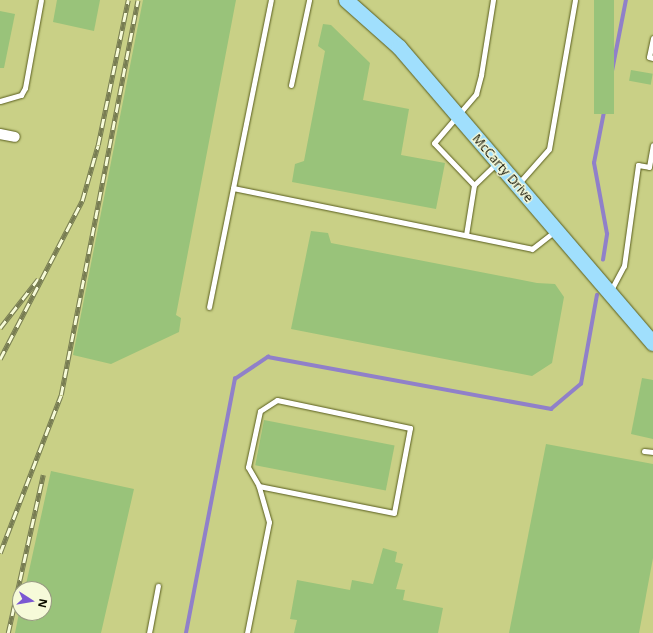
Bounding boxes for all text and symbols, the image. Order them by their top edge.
street label: McCarty Drive [469,131,537,205]
north arrow [12,581,52,621]
text: N [35,597,52,609]

